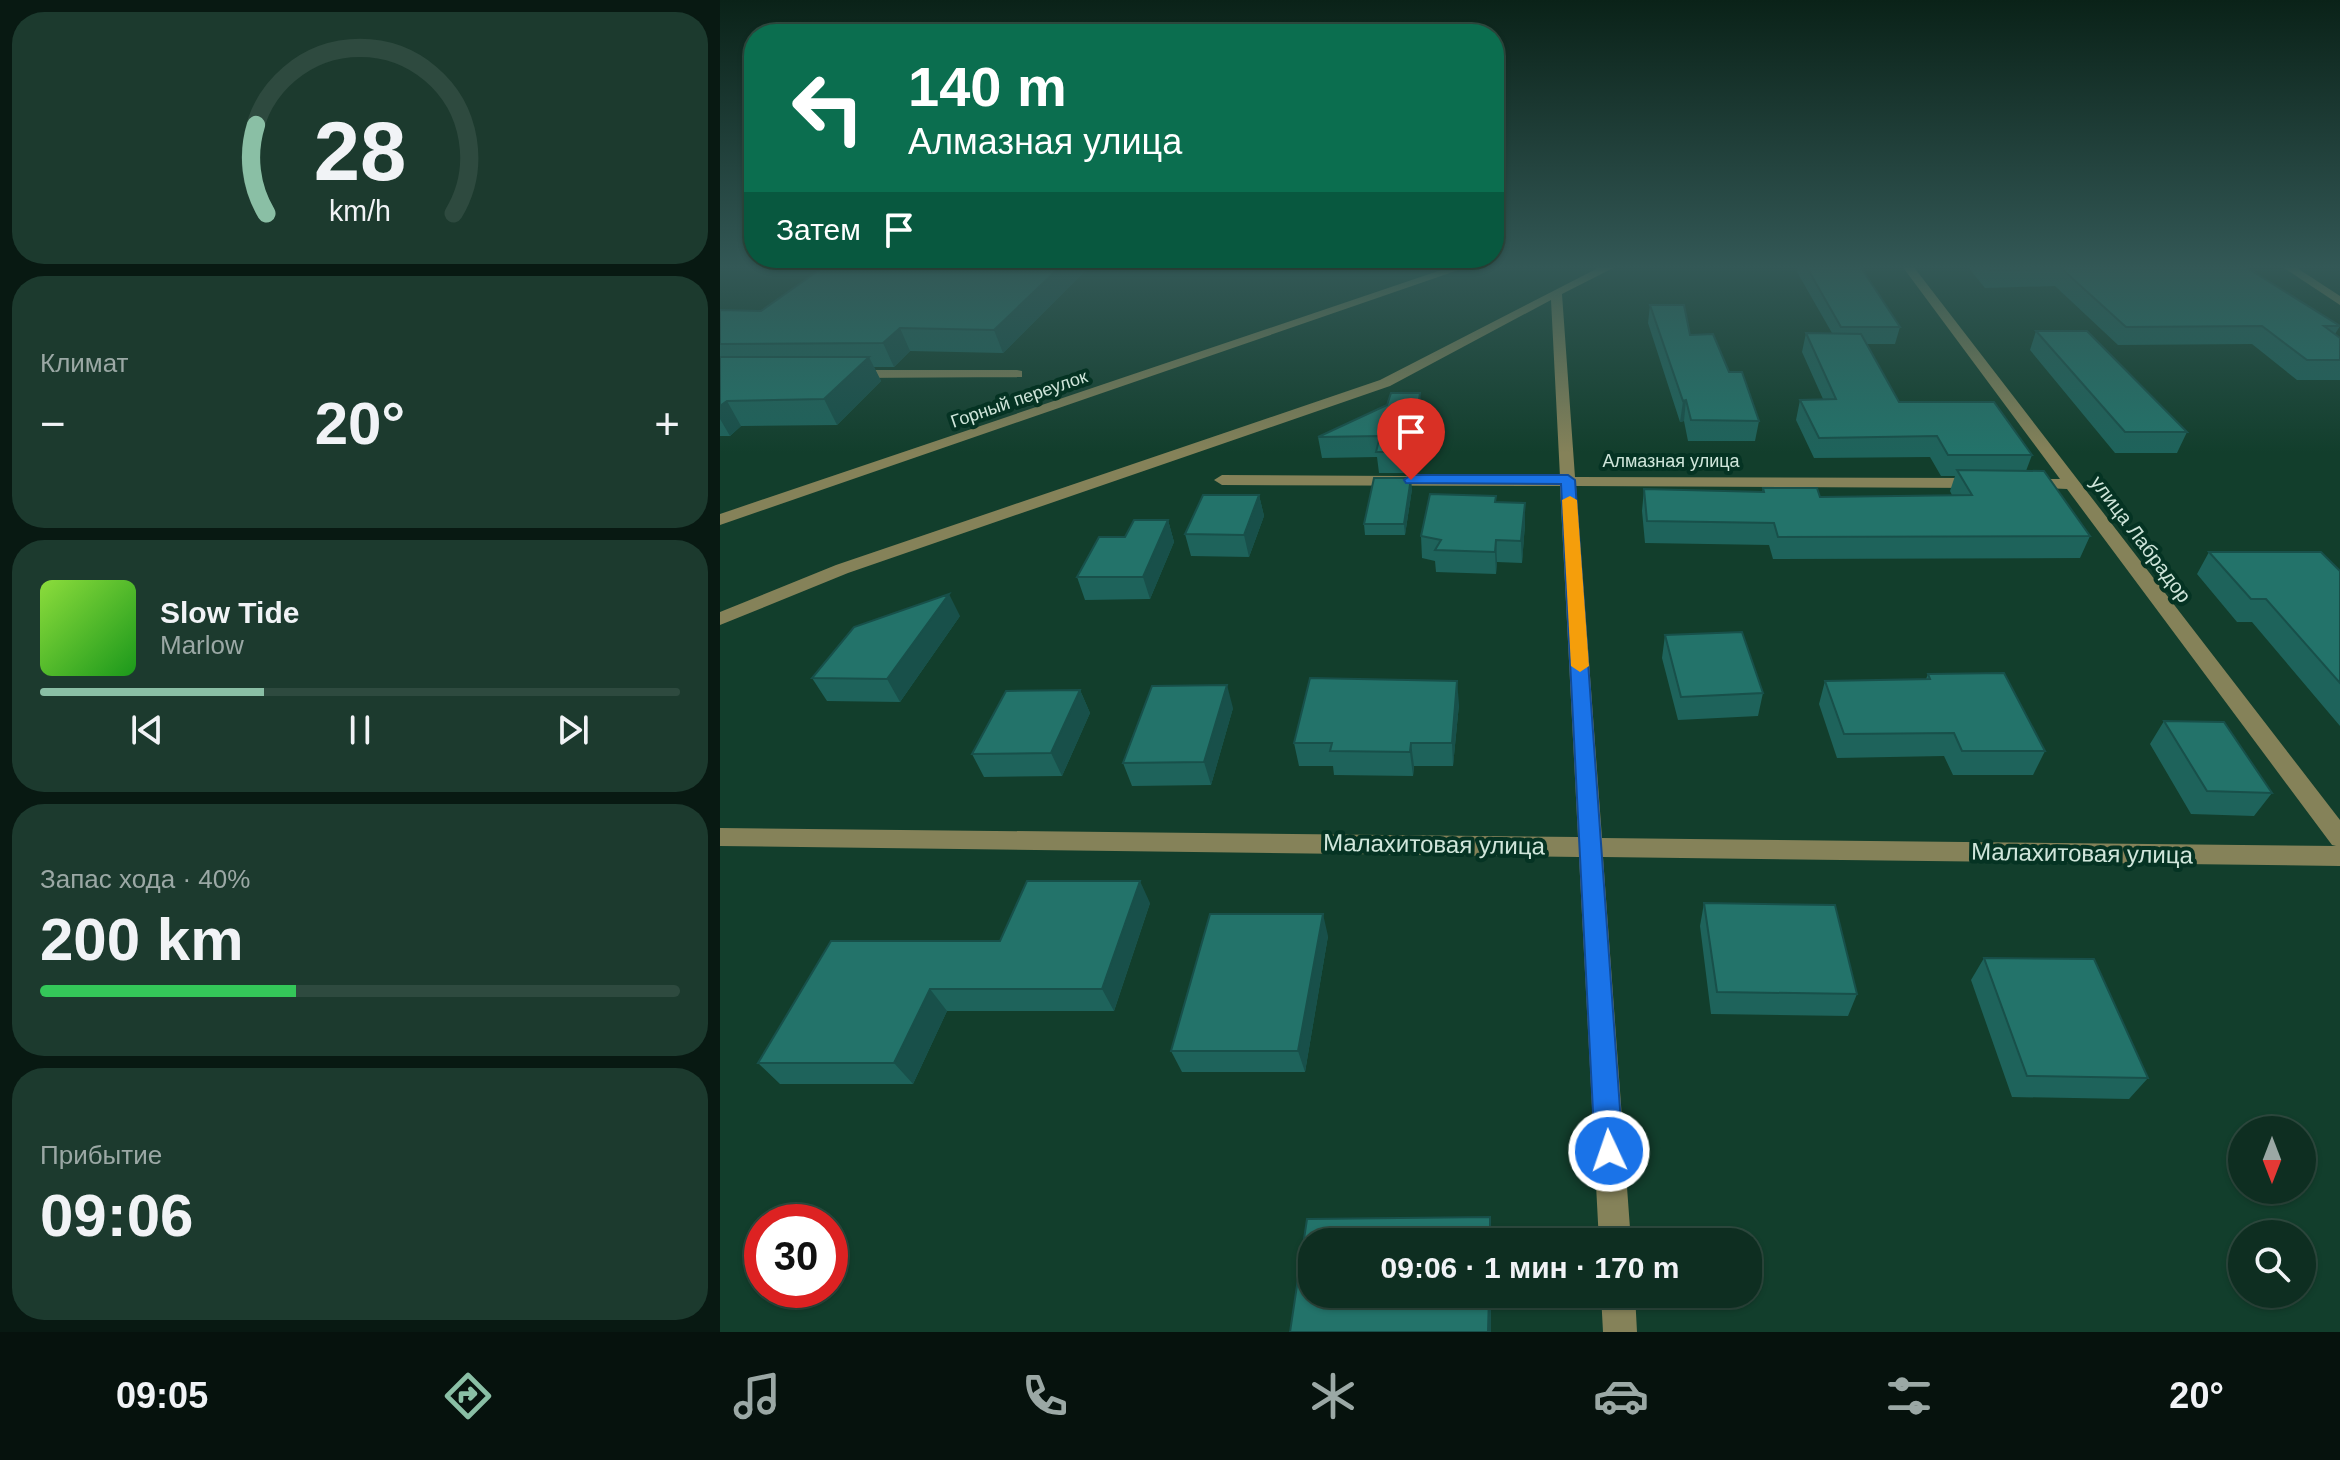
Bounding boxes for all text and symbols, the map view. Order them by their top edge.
text: 140 m [908,55,1067,118]
icon: left [776,56,880,160]
text: 28 [314,105,406,198]
text: Алмазная улица [908,121,1182,162]
text: km/h [329,195,391,227]
icon: arrive [877,208,921,252]
text: Затем [776,213,861,246]
text: Климат [40,348,129,378]
street label: Горный переулок [948,366,1090,432]
text: 20° [315,390,405,457]
pin [1377,398,1445,480]
text: − [40,399,66,448]
text: + [654,399,680,448]
icon: arrive [1389,410,1433,454]
street label: Алмазная улица [1602,451,1741,471]
street label: улица Лабрадор [2086,472,2196,606]
text: Slow Tide [160,596,299,629]
text: Marlow [160,630,244,660]
icon: previous [125,708,169,752]
icon: pause [338,708,382,752]
icon: next [551,708,595,752]
street label: Малахитовая улица [1323,829,1546,859]
street label: Малахитовая улица [1971,838,2194,868]
text: Запас хода · 40% [40,864,250,894]
text: 200 km [40,906,244,973]
position arrow [1567,1109,1651,1193]
north arrow [2228,1116,2316,1204]
map controls [2228,1116,2316,1308]
text: Прибытие [40,1140,162,1170]
text: 09:06 [40,1182,193,1249]
speed limit sign: 30 [744,1204,848,1308]
button: search [2228,1220,2316,1308]
text: 09:06 · 1 мин · 170 m [1381,1251,1679,1284]
icon: directions [440,1368,496,1424]
icon: music [729,1368,785,1424]
icon: phone [1017,1368,1073,1424]
icon: climate [1305,1368,1361,1424]
icon: car [1593,1368,1649,1424]
icon: filters [1881,1368,1937,1424]
text: 09:05 [116,1375,208,1416]
text: 20° [2169,1375,2224,1416]

